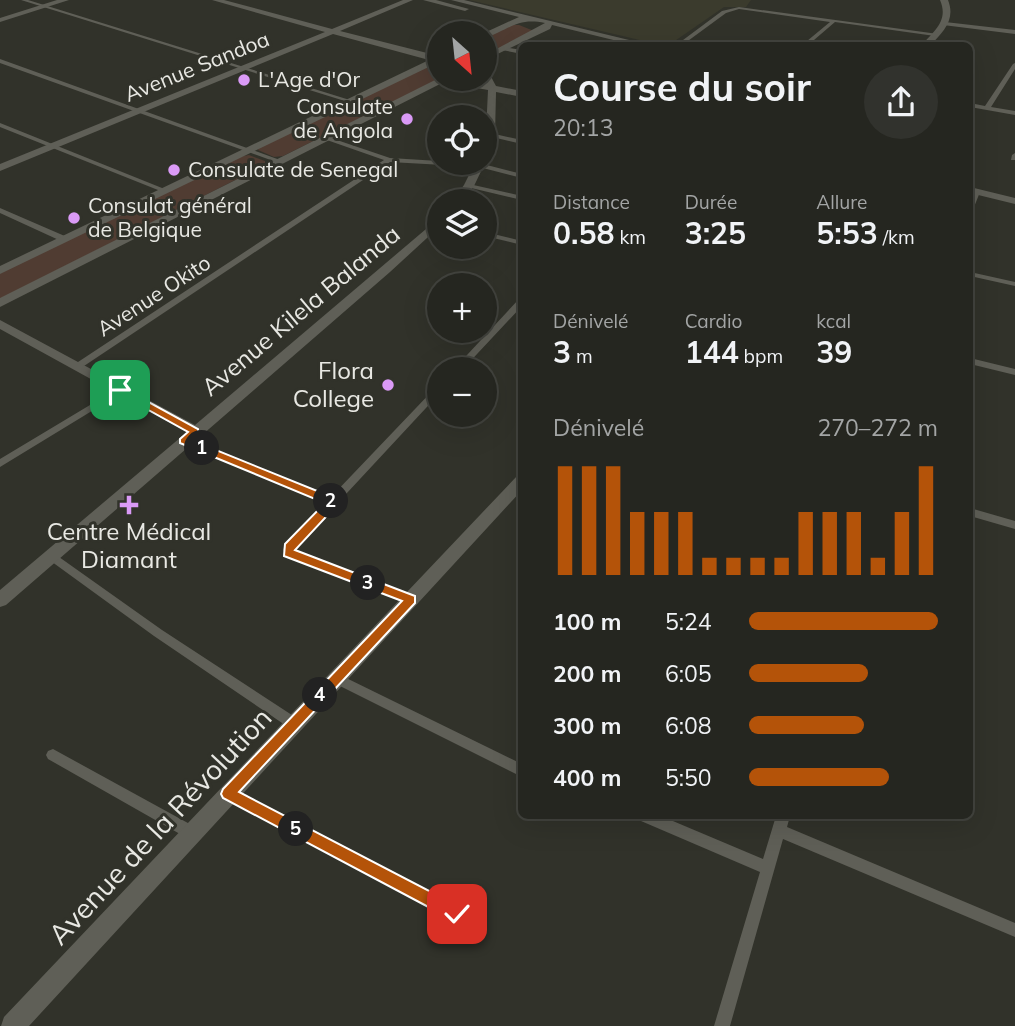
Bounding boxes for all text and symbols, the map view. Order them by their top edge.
north arrow [427,21,497,91]
map controls [427,21,497,427]
street label: Avenue Sandoa [120,25,273,107]
text: Course du soir [553,63,811,111]
button: share [864,65,938,139]
place label: L'Age d'Or [258,66,360,92]
marker: L'Age d'Or [236,72,252,88]
place label: Consulate de Angola [294,93,393,143]
button: locate [427,105,497,175]
marker: Consulate de Angola [399,111,415,127]
text: 20:13 [553,113,613,142]
place label: Consulate de Senegal [188,156,398,182]
marker: Consulate de Senegal [166,162,182,178]
button: layers [427,189,497,259]
text: Distance [553,190,630,214]
text: Durée [685,190,737,214]
text: Allure [816,190,867,214]
place label: Consulat général de Belgique [88,192,252,242]
marker: Consulat général de Belgique [66,210,82,226]
text: 0.58 [553,214,614,252]
text: 3:25 [685,214,746,252]
text: 5:53 [816,214,878,252]
street label: Avenue Kilela Balanda [195,219,406,402]
text: km [614,225,646,249]
text: /km [878,225,915,249]
street label: Avenue Okito [92,249,215,341]
button: + [427,273,497,343]
text: Dénivelé [553,309,628,333]
text: Cardio [685,309,742,333]
text: kcal [816,309,851,333]
text: 3 [553,333,571,371]
text: 144 [685,333,739,371]
text: 39 [816,333,852,371]
text: m [571,344,593,368]
text: bpm [739,344,783,368]
place label: Flora College [293,355,374,413]
button: − [427,357,497,427]
pin [90,360,150,420]
icon: arrive [101,371,139,409]
marker: Flora College [380,377,396,393]
text: Dénivelé [553,413,644,442]
text: 270–272 m [817,413,938,442]
pin: 1 [184,430,220,466]
text: 1 [196,435,207,459]
pin: 2 [314,484,348,518]
text: 2 [325,488,336,512]
marker: Centre Médical Diamant [119,495,139,515]
place label: Centre Médical Diamant [47,516,211,574]
pin: 3 [350,566,386,600]
text: 3 [362,570,373,594]
text: 100 m [553,607,621,636]
text: 5:24 [665,607,712,636]
text: 200 m [553,659,621,688]
text: 6:05 [665,659,712,688]
pin: 4 [302,678,338,712]
text: 4 [314,682,325,706]
street label: Avenue de la Révolution [41,700,279,951]
text: 300 m [553,711,621,740]
text: 6:08 [665,711,712,740]
text: 400 m [553,763,621,792]
text: 5:50 [665,763,712,792]
pin: 5 [278,812,314,846]
text: 5 [290,816,301,840]
pin [427,884,487,944]
icon: check [438,895,476,933]

